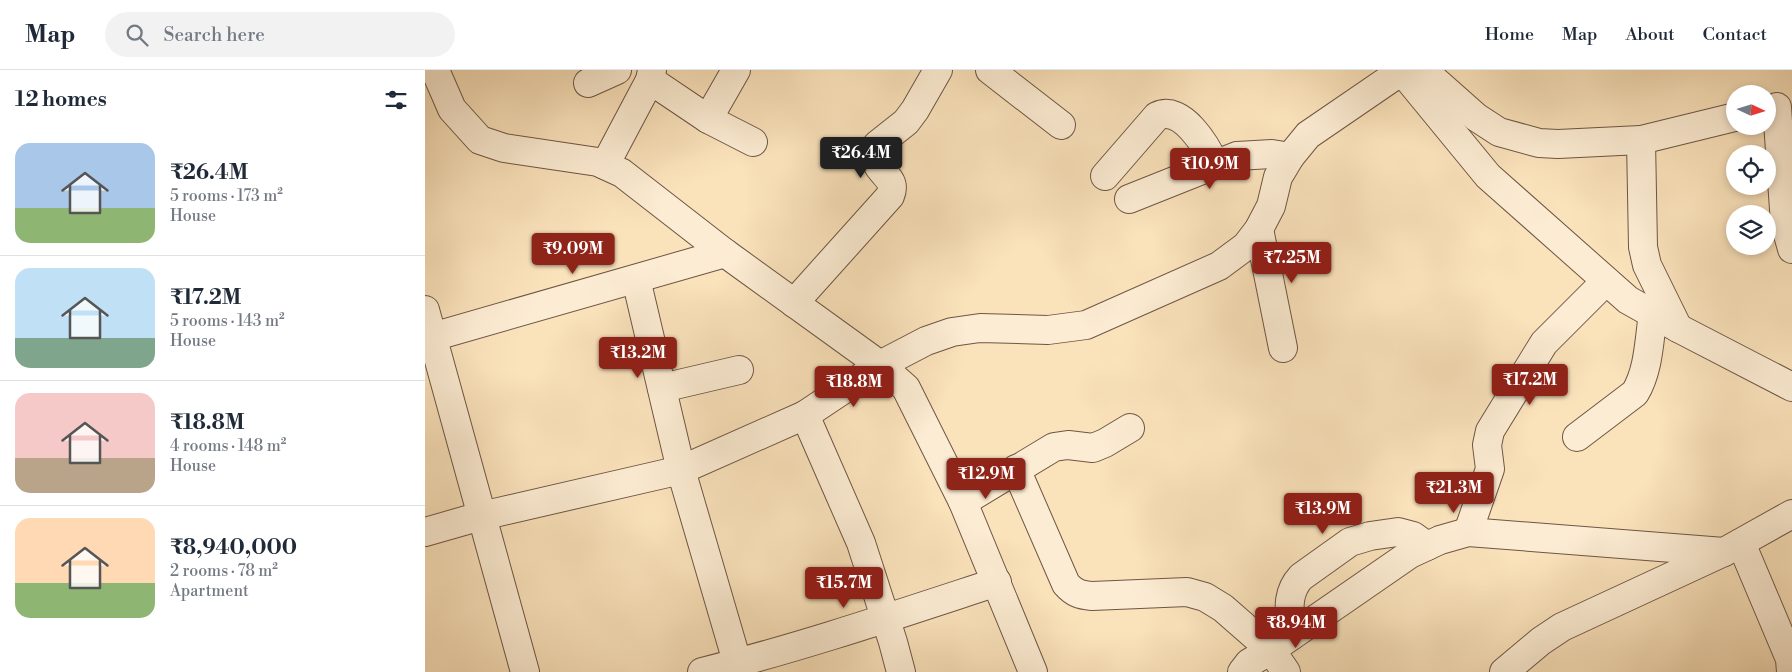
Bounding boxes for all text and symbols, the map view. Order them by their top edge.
search box [105,12,455,57]
text: Map [25,20,75,50]
icon: search [123,21,151,49]
text: Search here [163,23,265,47]
text: Home [1485,23,1534,46]
text: Map [1562,23,1598,46]
text: About [1626,23,1675,46]
text: Contact [1703,23,1767,46]
north arrow [1726,85,1776,135]
map controls [1726,85,1776,255]
icon: filters [382,86,410,114]
text: 12 homes [15,87,107,113]
pin: ₹26.4M [820,136,902,179]
text: ₹26.4M [831,143,891,163]
button: locate [1726,145,1776,195]
pin: ₹10.9M [1169,148,1251,190]
text: ₹10.9M [1181,154,1239,174]
text: ₹26.4M [170,160,248,186]
icon: home [55,163,115,223]
text: 5 rooms · 173 m² [170,186,283,206]
button: layers [1726,205,1776,255]
text: House [170,206,216,226]
pin: ₹9.09M [532,232,614,275]
text: ₹9.09M [543,239,603,259]
pin: ₹7.25M [1251,242,1333,284]
text: ₹7.25M [1263,248,1321,268]
text: ₹17.2M [170,285,241,311]
icon: home [55,288,115,348]
text: 5 rooms · 143 m² [170,311,285,331]
text: House [170,331,216,351]
pin: ₹13.2M [597,336,679,379]
text: ₹13.2M [610,343,666,363]
pin: ₹17.2M [1489,364,1571,406]
pin: ₹18.8M [813,366,895,408]
text: ₹17.2M [1503,370,1557,390]
text: ₹18.8M [826,372,882,392]
text: ₹18.8M [170,410,244,436]
icon: home [55,413,115,473]
text: 4 rooms · 148 m² [170,436,286,456]
text: House [170,456,216,476]
pin: ₹12.9M [945,458,1027,500]
text: ₹12.9M [958,464,1014,484]
pin: ₹21.3M [1413,472,1495,514]
text: ₹21.3M [1426,478,1482,498]
pin: ₹13.9M [1282,492,1364,535]
text: ₹13.9M [1295,499,1351,519]
text: ₹8,940,000 [170,535,297,561]
icon: home [55,538,115,598]
text: 2 rooms · 78 m² [170,561,278,581]
pin: ₹15.7M [803,566,885,609]
text: ₹15.7M [816,573,872,593]
text: Apartment [170,581,249,601]
pin: ₹8.94M [1255,606,1337,649]
text: ₹8.94M [1266,613,1326,633]

